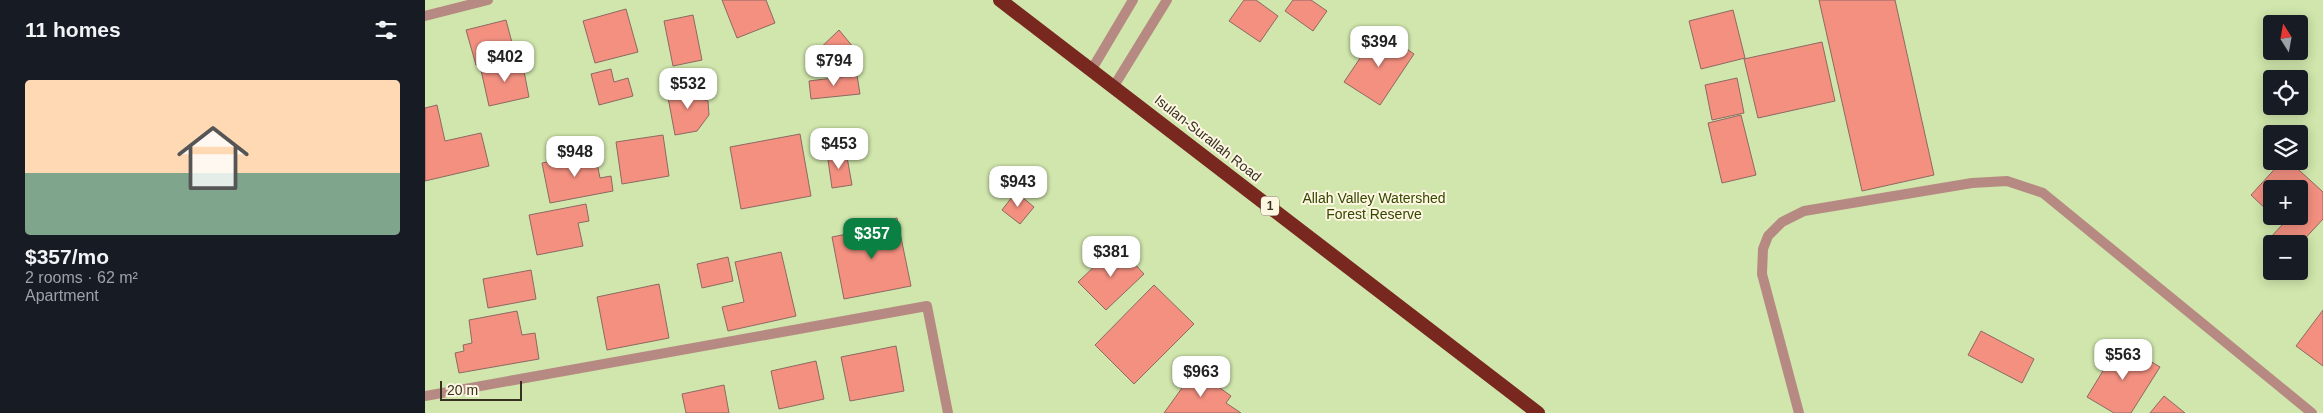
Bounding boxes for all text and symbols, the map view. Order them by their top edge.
north arrow [2263,15,2307,60]
map controls [2263,15,2308,280]
icon: filters [372,16,400,44]
text: 11 homes [25,18,121,41]
pin: $394 [1349,26,1409,68]
text: $394 [1361,33,1397,50]
pin: $402 [475,41,535,83]
pin: $794 [804,44,864,87]
text: $402 [487,48,523,65]
text: $794 [816,52,852,69]
pin: $532 [658,68,718,110]
button: locate [2263,70,2308,115]
text: $532 [670,75,706,92]
street label: Isulan-Surallah Road [1152,91,1264,185]
icon: home [168,113,258,203]
button: layers [2263,125,2308,170]
pin: $453 [809,128,869,170]
text: $453 [821,135,857,152]
pin: $948 [545,136,605,178]
text: $948 [557,143,593,160]
pin: $943 [988,166,1048,208]
text: $943 [1000,173,1036,190]
button: + [2263,180,2308,225]
park label: Allah Valley Watershed Forest Reserve [1302,190,1446,222]
road number: 1 [1261,197,1279,216]
pin: $357 [842,218,902,260]
text: $357 [854,225,890,242]
button: − [2263,235,2308,280]
pin: $381 [1081,236,1141,278]
text: $381 [1093,243,1129,260]
text: $357/mo [25,245,109,268]
text: 2 rooms · 62 m² [25,269,138,286]
text: Apartment [25,287,99,304]
pin: $563 [2093,338,2153,381]
text: $563 [2105,346,2141,363]
pin: $963 [1171,356,1231,398]
text: $963 [1183,363,1219,380]
scale bar [440,378,523,401]
text: 20 m [447,382,478,398]

